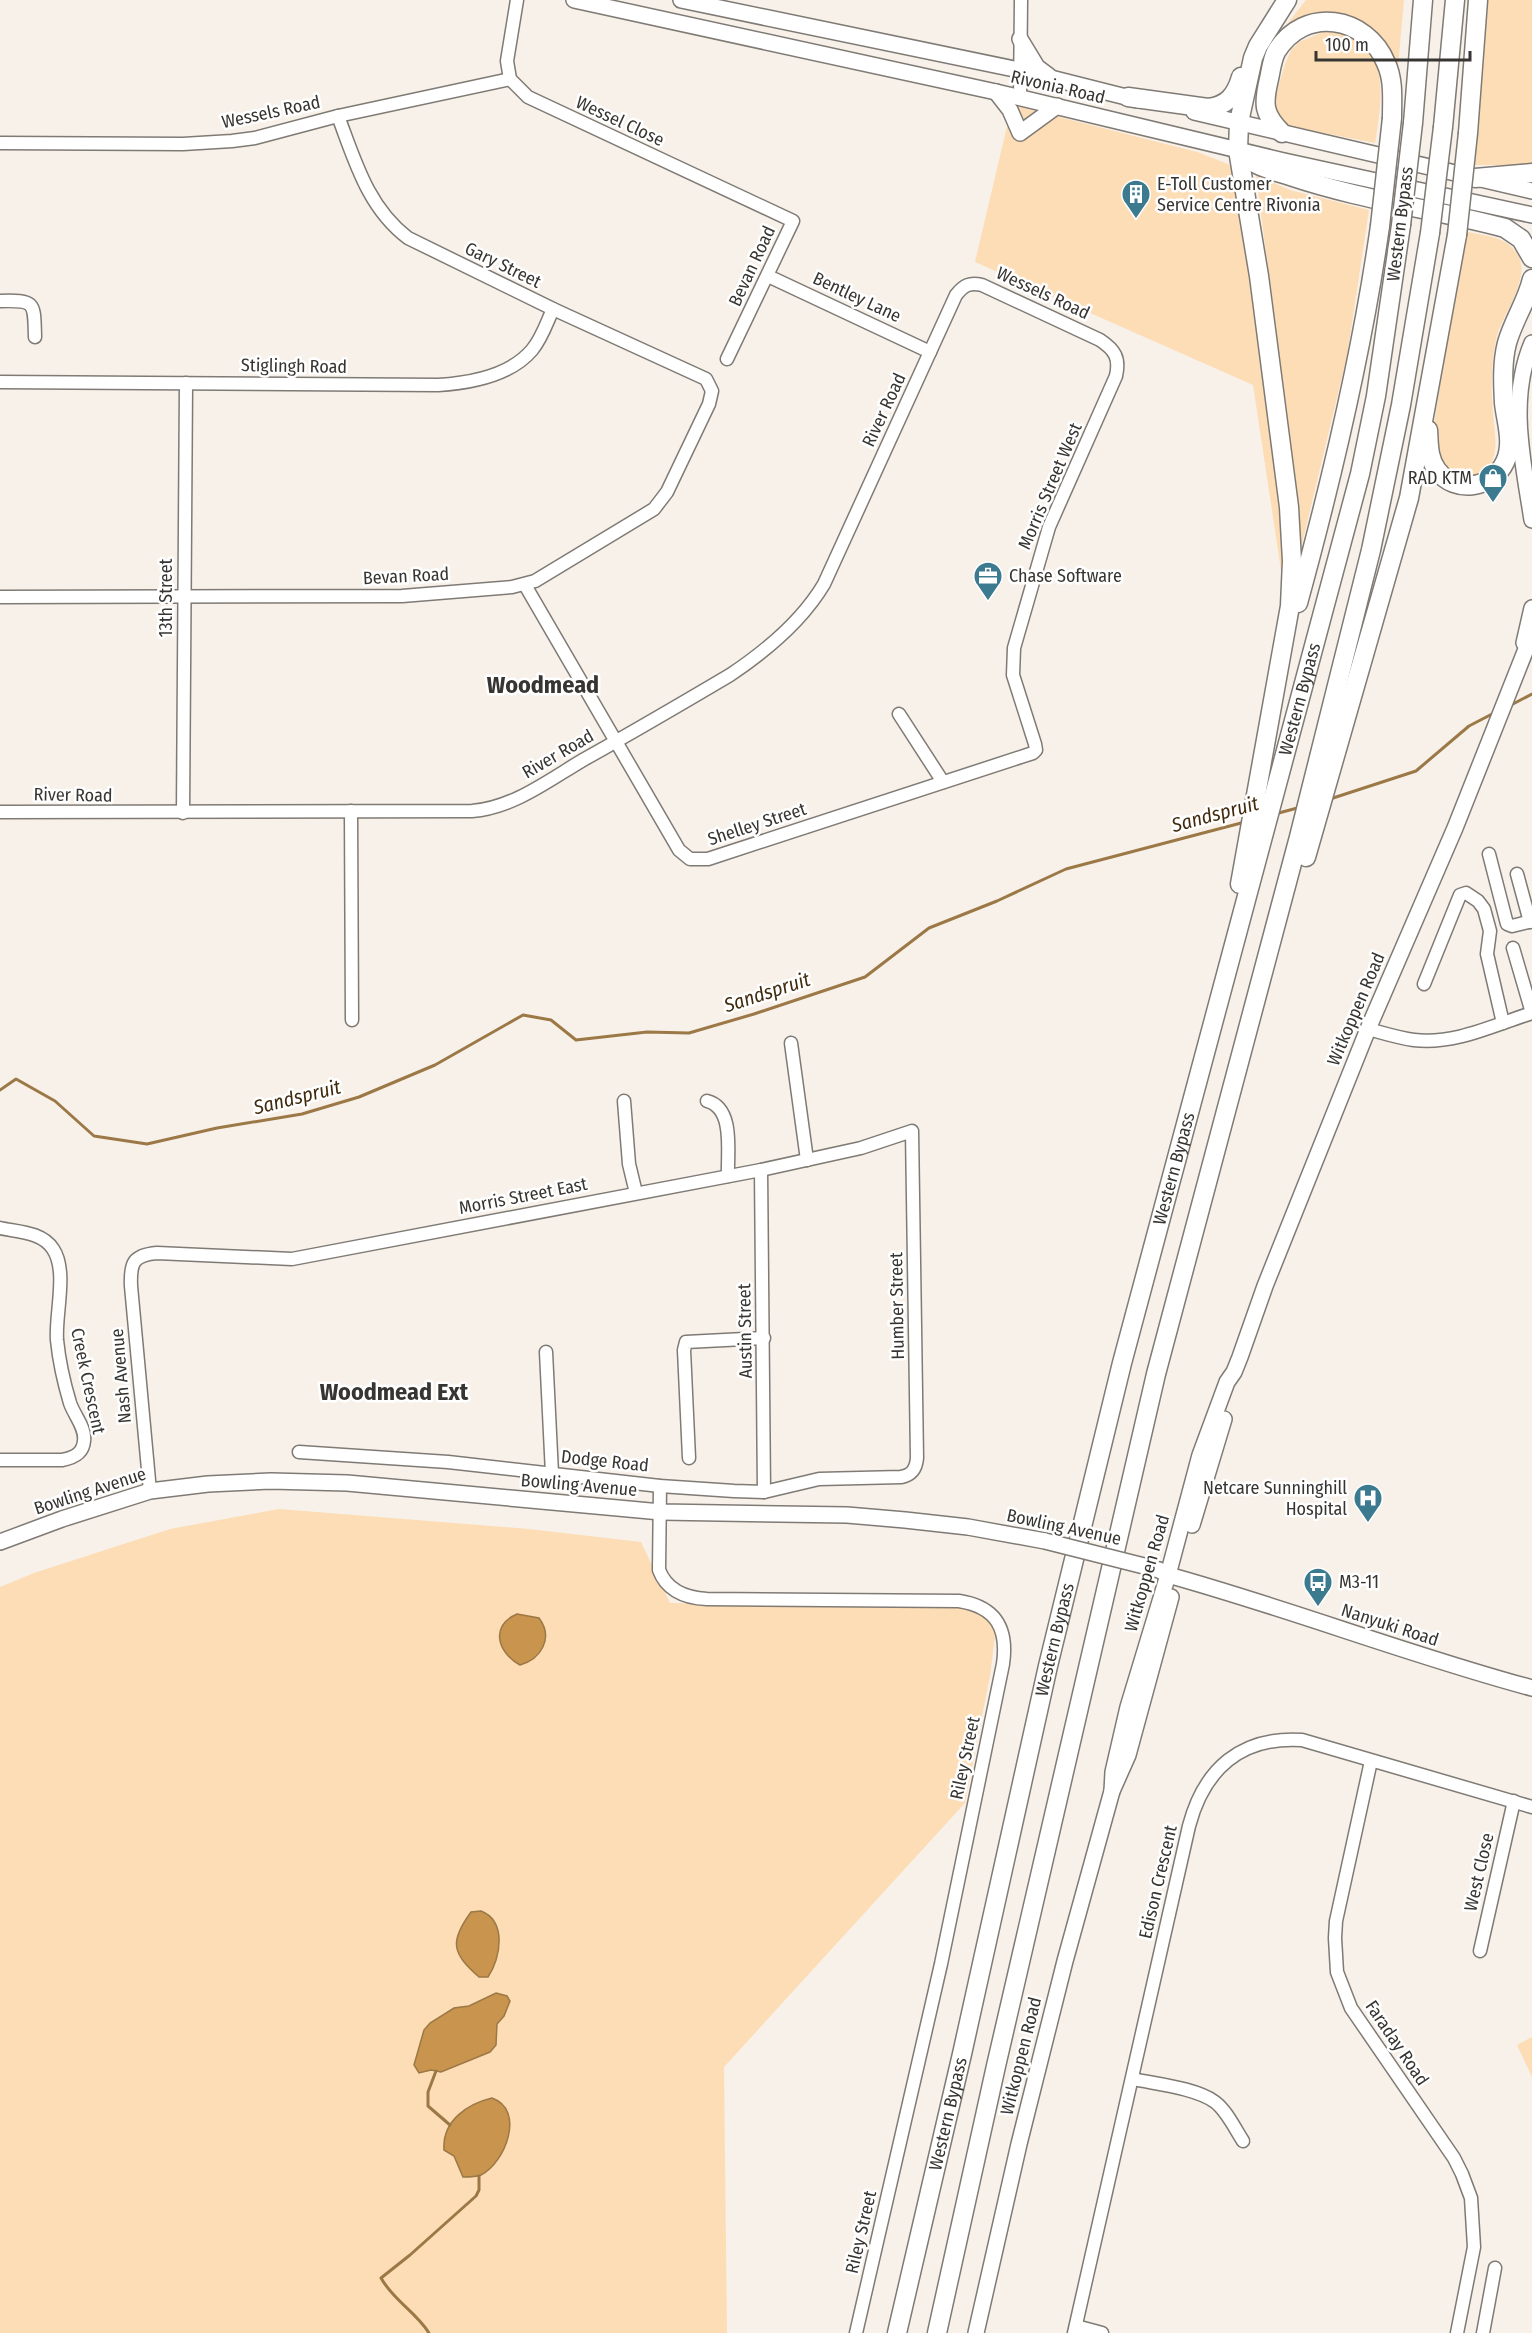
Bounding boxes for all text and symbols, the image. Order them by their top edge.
scale bar [1316,24,1470,62]
text: 100 m [1325,34,1369,56]
street label: Rivonia Road [1009,65,1107,109]
street label: Wessels Road [220,91,322,133]
street label: Wessel Close [572,91,668,151]
street label: Western Bypass [1382,165,1418,283]
place label: E-Toll Customer Service Centre Rivonia [1157,173,1321,216]
building icon: E-Toll Customer Service Centre Rivonia [1120,178,1152,220]
street label: Bevan Road [724,222,780,310]
street label: Gary Street [461,237,545,293]
street label: Wessels Road [993,262,1093,324]
street label: Bentley Lane [809,267,905,327]
street label: Stiglingh Road [241,354,347,378]
street label: River Road [857,370,911,450]
street label: Morris Street West [1013,419,1087,553]
shop icon: RAD KTM [1477,462,1509,504]
place label: RAD KTM [1408,467,1472,489]
street label: 13th Street [155,558,177,638]
office icon: Chase Software [972,560,1004,602]
street label: Bevan Road [362,563,450,589]
place label: Chase Software [1009,565,1122,587]
street label: Western Bypass [1274,640,1325,758]
district label: Woodmead [487,671,599,699]
street label: River Road [518,725,598,783]
street label: River Road [33,783,113,807]
water label: Sandspruit [1168,791,1262,837]
street label: Shelley Street [705,798,809,850]
street label: Witkoppen Road [1322,949,1390,1069]
water label: Sandspruit [720,967,814,1017]
water label: Sandspruit [250,1074,344,1120]
street label: Western Bypass [1148,1110,1200,1227]
street label: Morris Street East [457,1173,589,1219]
street label: Humber Street [885,1252,909,1360]
street label: Austin Street [733,1283,757,1379]
street label: Creek Crescent [66,1326,110,1436]
street label: Nash Avenue [106,1328,136,1424]
district label: Woodmead Ext [320,1378,469,1406]
street label: Dodge Road [560,1445,650,1477]
street label: Bowling Avenue [31,1462,149,1519]
street label: Bowling Avenue [520,1469,638,1501]
place label: Netcare Sunninghill Hospital [1203,1477,1347,1520]
hospital icon: Netcare Sunninghill Hospital [1352,1482,1384,1524]
street label: Bowling Avenue [1005,1504,1123,1550]
street label: Witkoppen Road [1120,1512,1174,1634]
bus stop icon: M3-11 [1302,1566,1334,1608]
place label: M3-11 [1339,1571,1379,1593]
street label: Western Bypass [1031,1581,1079,1698]
street label: Nanyuki Road [1339,1599,1441,1651]
street label: Riley Street [945,1714,985,1802]
street label: Edison Crescent [1134,1823,1182,1941]
street label: West Close [1459,1831,1499,1913]
street label: Witkoppen Road [996,1995,1046,2117]
street label: Faraday Road [1360,1996,1434,2090]
street label: Western Bypass [924,2055,972,2173]
street label: Riley Street [841,2188,881,2276]

